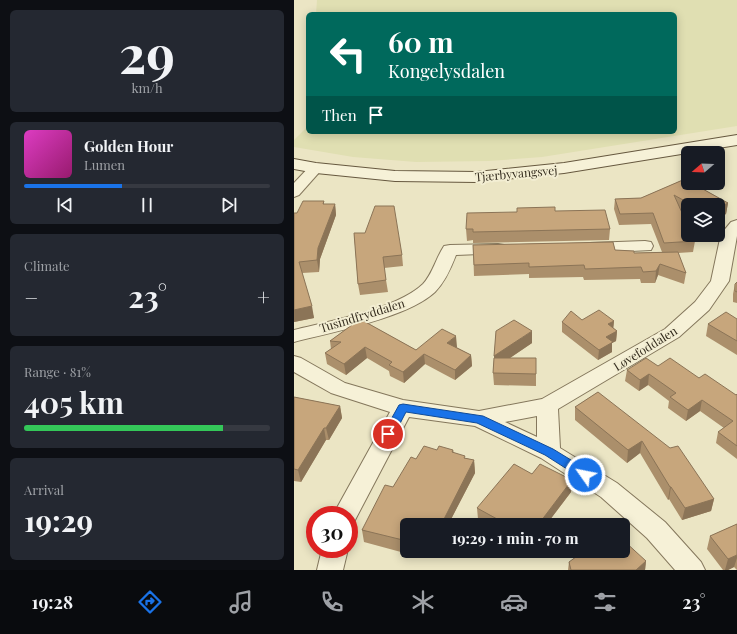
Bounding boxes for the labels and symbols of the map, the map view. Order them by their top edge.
north arrow [681,146,725,190]
street label: Tjærbyvangsvej [474,161,558,185]
street label: Tusindfryddalen [317,294,407,336]
street label: Løvefoddalen [610,322,680,374]
pin [371,417,405,451]
position arrow [564,454,606,496]
speed limit sign: 30 [306,506,358,558]

